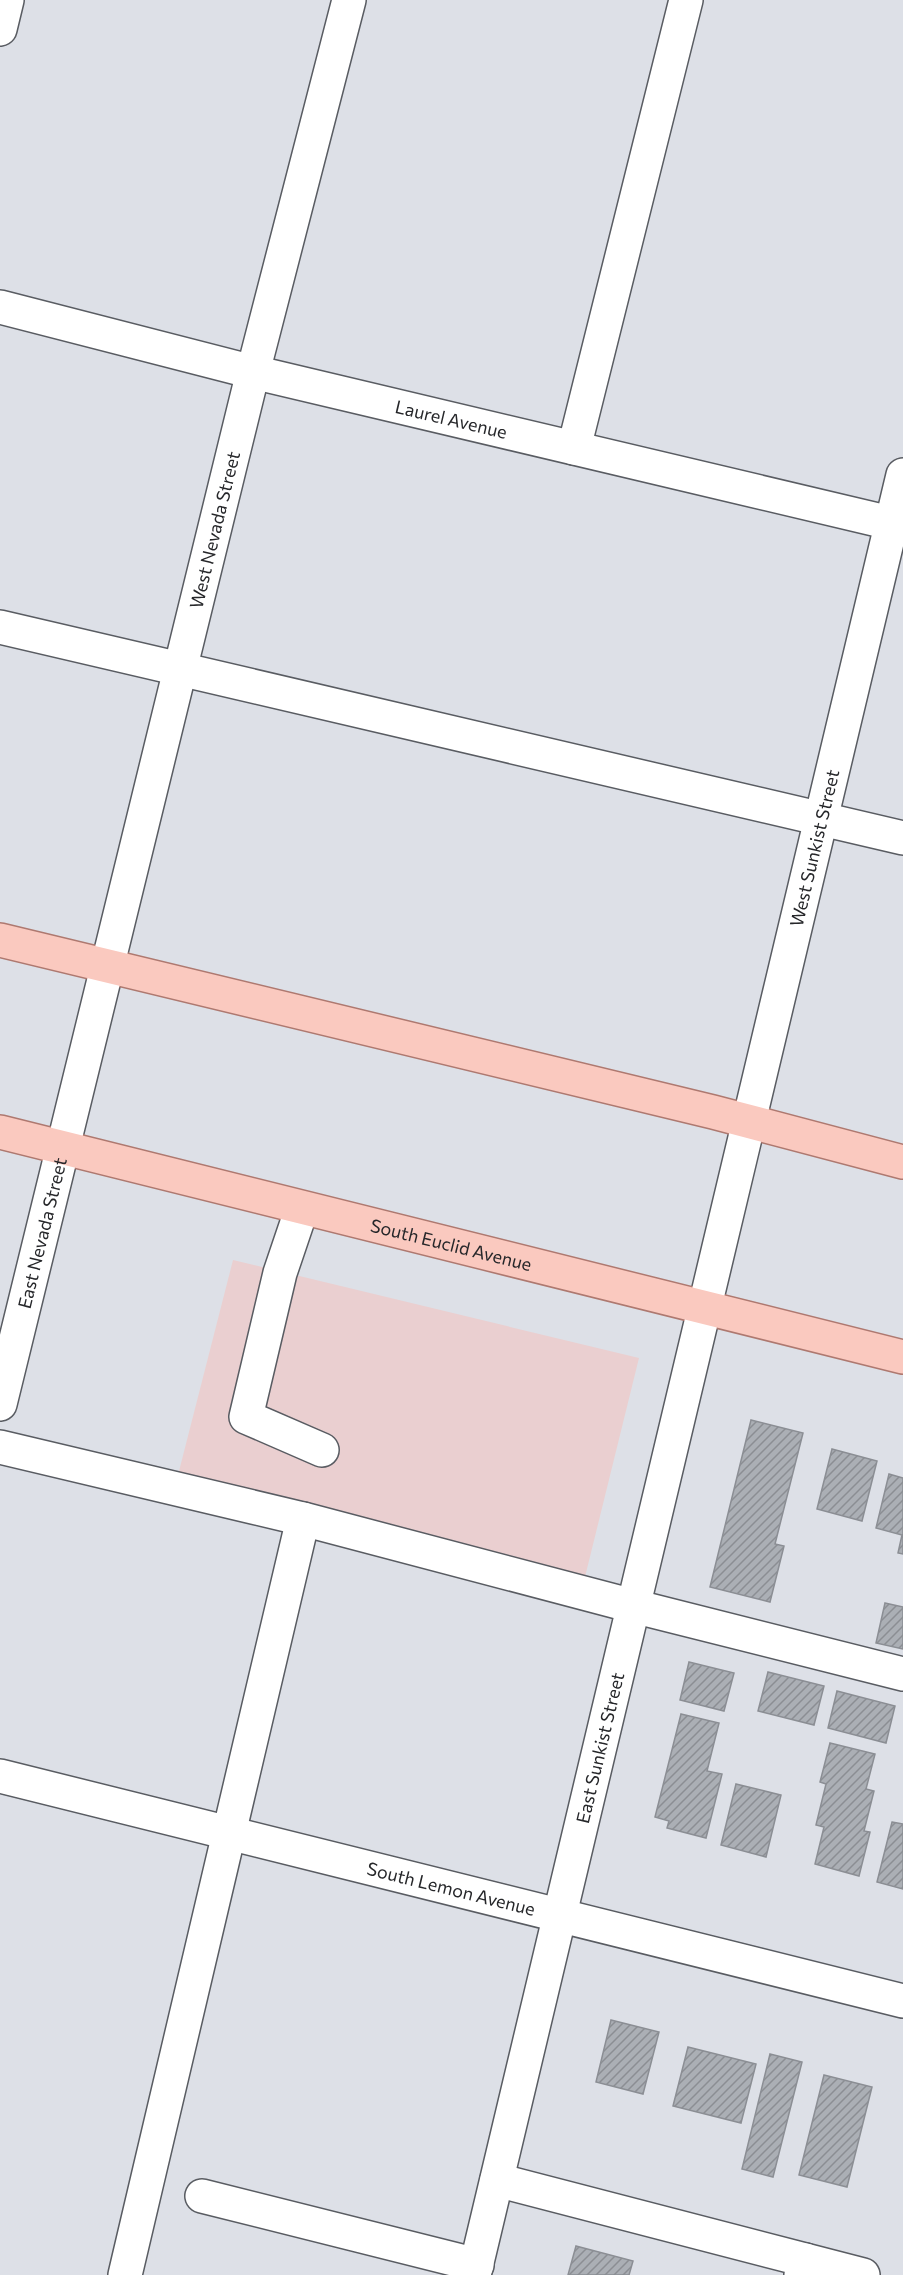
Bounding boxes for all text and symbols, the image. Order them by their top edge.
street label: Laurel Avenue [393,395,509,443]
street label: West Nevada Street [184,449,244,611]
street label: West Sunkist Street [785,767,843,929]
street label: East Nevada Street [13,1155,71,1311]
street label: South Euclid Avenue [368,1214,534,1275]
street label: East Sunkist Street [571,1670,628,1825]
street label: South Lemon Avenue [365,1857,538,1920]

